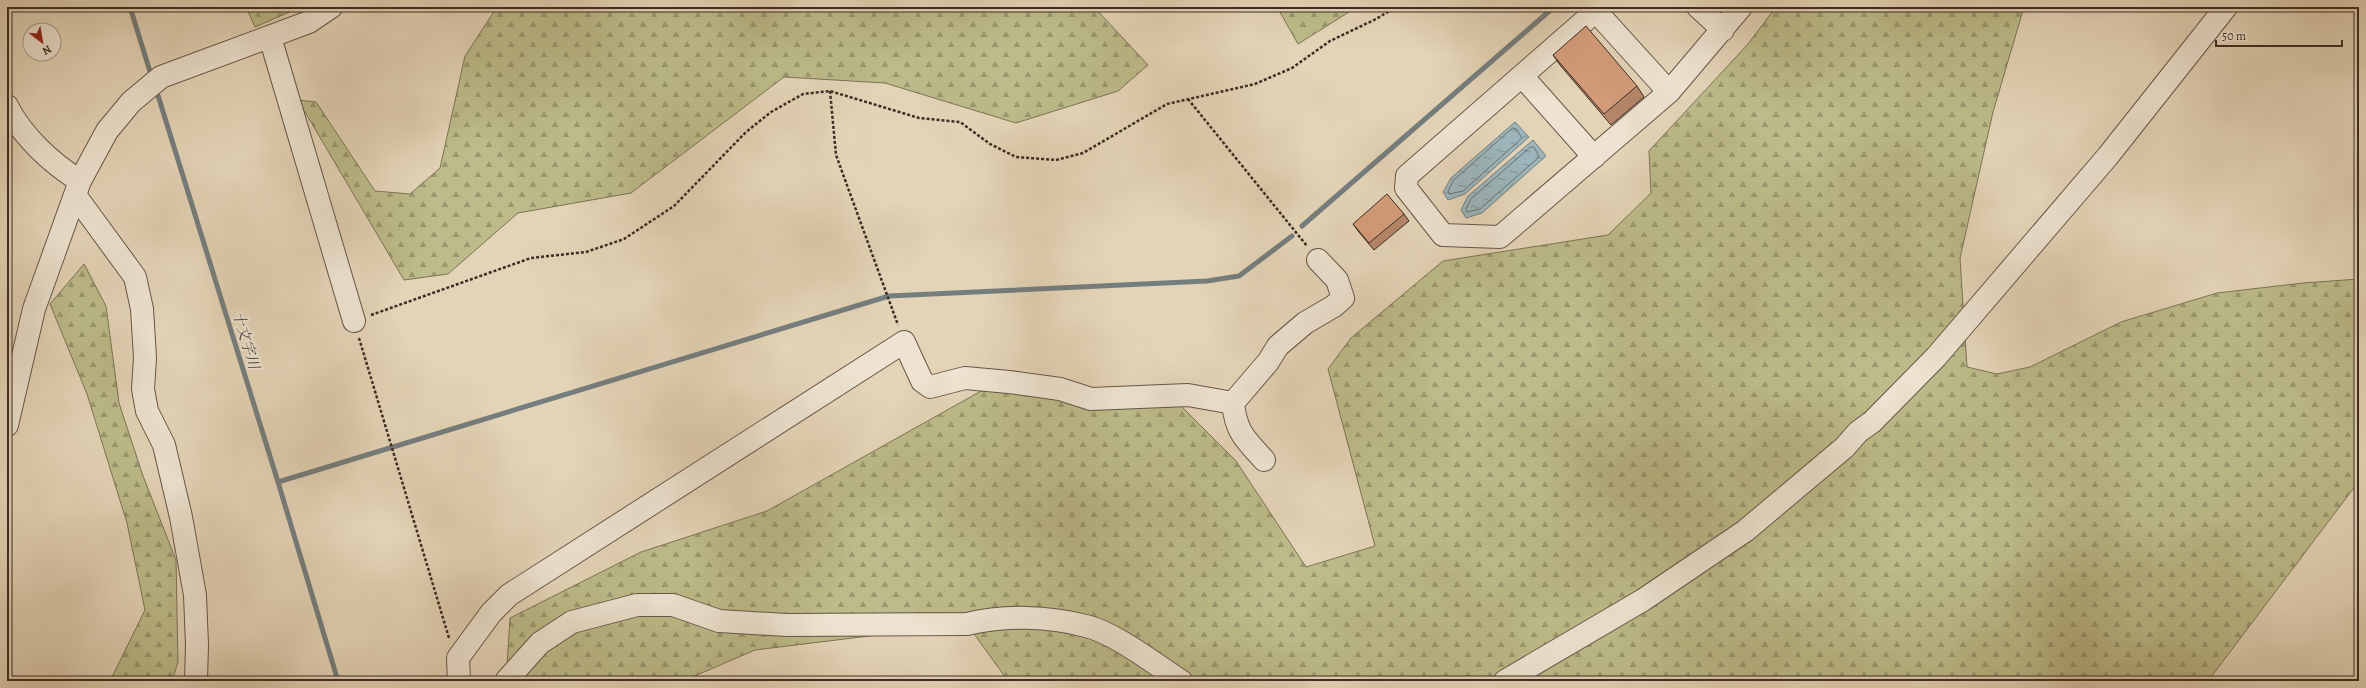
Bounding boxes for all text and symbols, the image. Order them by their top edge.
north arrow [22,22,62,62]
scale bar [2216,22,2342,48]
text: 50 m [2222,28,2246,44]
text: N [40,42,54,59]
water label: 十文字川 [228,308,265,374]

